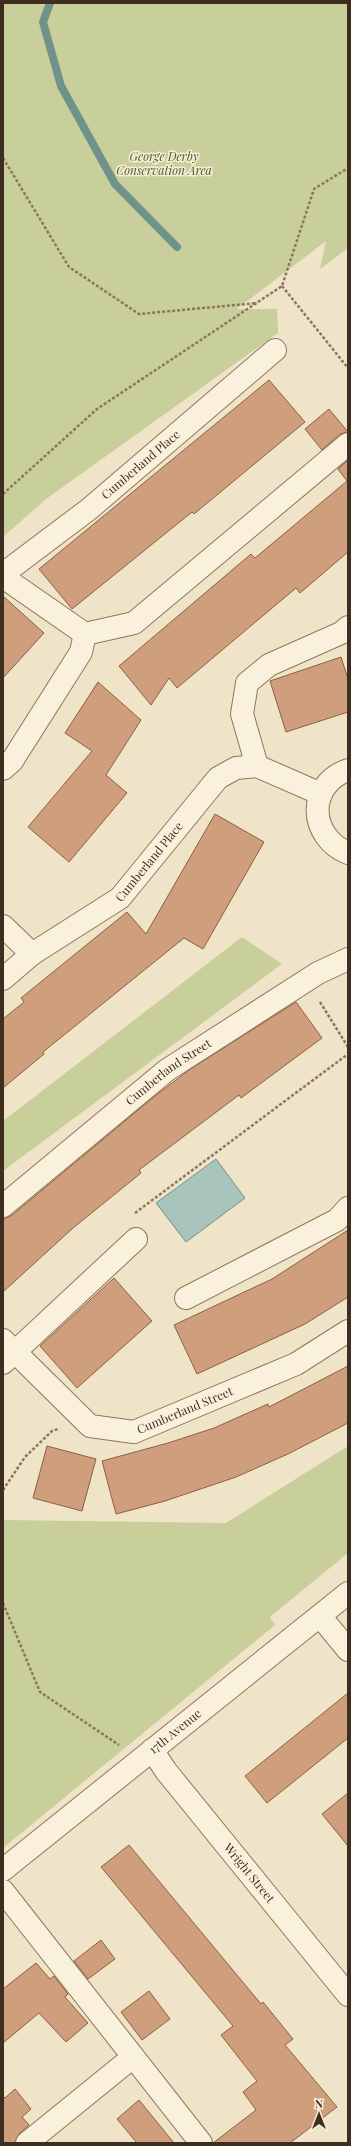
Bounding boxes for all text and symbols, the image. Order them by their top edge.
park label: George Derby Conservation Area [116,148,212,178]
street label: Cumberland Place [98,426,183,502]
street label: Cumberland Place [111,818,186,905]
street label: Cumberland Street [122,1034,215,1108]
street label: Cumberland Street [134,1382,236,1437]
street label: 17th Avenue [145,1705,204,1757]
street label: Wright Street [220,1839,279,1906]
north arrow [299,2094,339,2134]
text: N [315,2096,323,2111]

